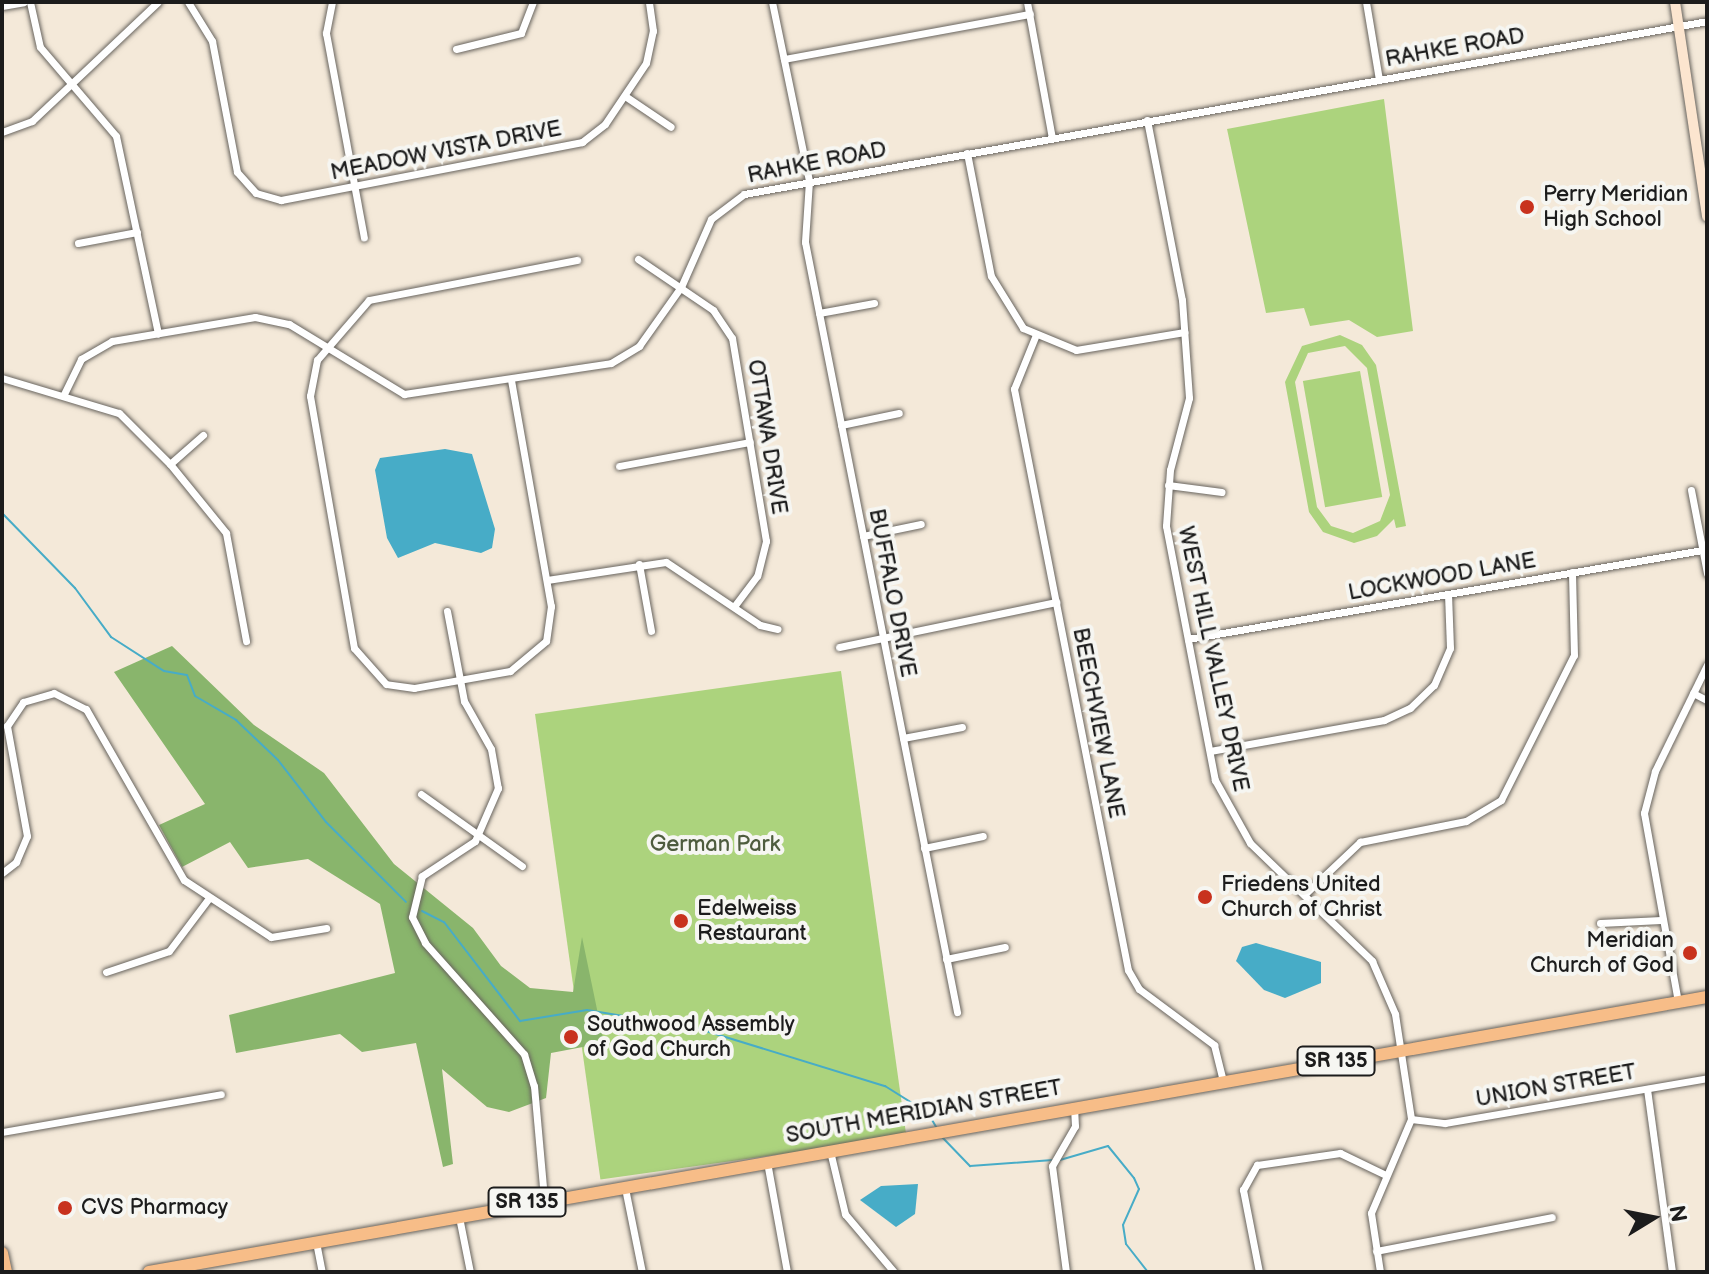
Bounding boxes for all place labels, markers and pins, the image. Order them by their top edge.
place label: Perry Meridian High School [1543,181,1690,232]
marker: Perry Meridian High School [1518,198,1536,216]
place label: Friedens United Church of Christ [1221,871,1382,922]
marker: Friedens United Church of Christ [1196,888,1214,906]
place label: Edelweiss Restaurant [697,895,806,946]
marker: Edelweiss Restaurant [672,912,690,930]
place label: Meridian Church of God [1530,927,1674,978]
marker: Meridian Church of God [1681,944,1699,962]
place label: Southwood Assembly of God Church [587,1011,795,1062]
marker: Southwood Assembly of God Church [562,1028,580,1046]
place label: CVS Pharmacy [81,1195,228,1221]
marker: CVS Pharmacy [56,1199,74,1217]

